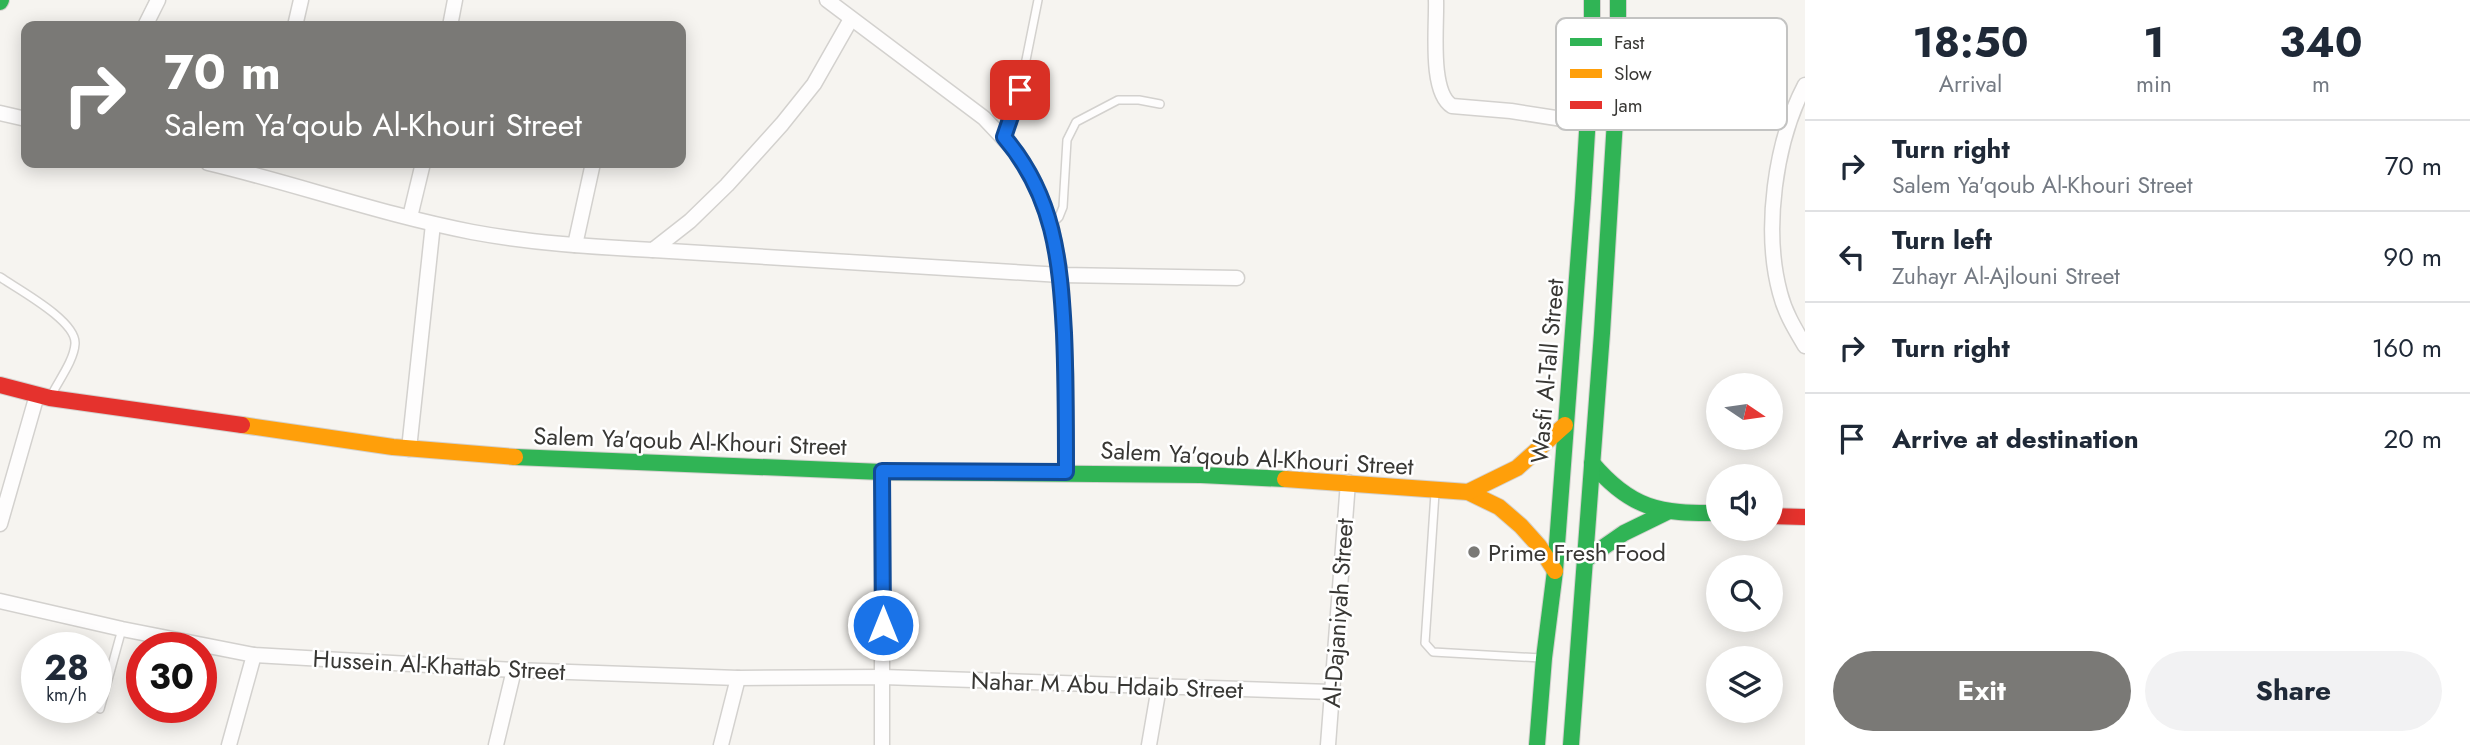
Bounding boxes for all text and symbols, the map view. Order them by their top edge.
text: 18:50 [1912,12,2029,73]
text: 1 [2143,12,2165,73]
text: 340 [2279,12,2363,73]
legend [1556,18,1787,130]
text: Fast [1614,29,1645,56]
text: 70 m [164,37,281,107]
icon: right [49,49,140,140]
pin [990,60,1050,120]
text: Slow [1614,60,1652,87]
text: Arrival [1939,67,2002,101]
text: min [2136,67,2172,101]
text: m [2312,67,2330,101]
icon: arrive [1001,71,1039,109]
text: Jam [1611,92,1643,119]
text: Salem Ya'qoub Al-Khouri Street [164,102,582,148]
text: Turn right [1892,130,2010,168]
icon: right [1833,147,1871,185]
text: 70 m [2385,147,2442,185]
text: Salem Ya'qoub Al-Khouri Street [1892,168,2192,202]
text: Turn left [1892,221,1992,259]
icon: left [1833,238,1871,276]
text: 90 m [2383,238,2442,276]
text: Zuhayr Al-Ajlouni Street [1892,259,2120,293]
street label: Wasfi Al-Tall Street [1522,277,1573,465]
icon: right [1833,329,1871,367]
text: Turn right [1892,329,2010,367]
text: 160 m [2372,329,2442,367]
north arrow [1706,373,1783,450]
map controls [1706,373,1783,723]
street label: Salem Ya'qoub Al-Khouri Street [533,418,847,464]
icon: arrive [1833,420,1871,458]
text: Arrive at destination [1892,420,2139,458]
text: 20 m [2384,420,2442,458]
street label: Salem Ya'qoub Al-Khouri Street [1100,432,1415,484]
button: sound [1706,464,1783,541]
street label: Al-Dajaniyah Street [1314,517,1362,709]
place label: Prime Fresh Food [1488,535,1666,570]
marker: Prime Fresh Food [1466,544,1482,560]
button: search [1706,555,1783,632]
position arrow [846,588,920,662]
speed limit sign: 30 [126,632,217,723]
street label: Hussein Al-Khattab Street [312,641,566,689]
text: 28 [44,643,89,693]
button: layers [1706,646,1783,723]
button: Exit [1833,651,2131,731]
button: Share [2145,651,2442,731]
street label: Nahar M Abu Hdaib Street [970,663,1244,707]
text: km/h [46,682,87,708]

